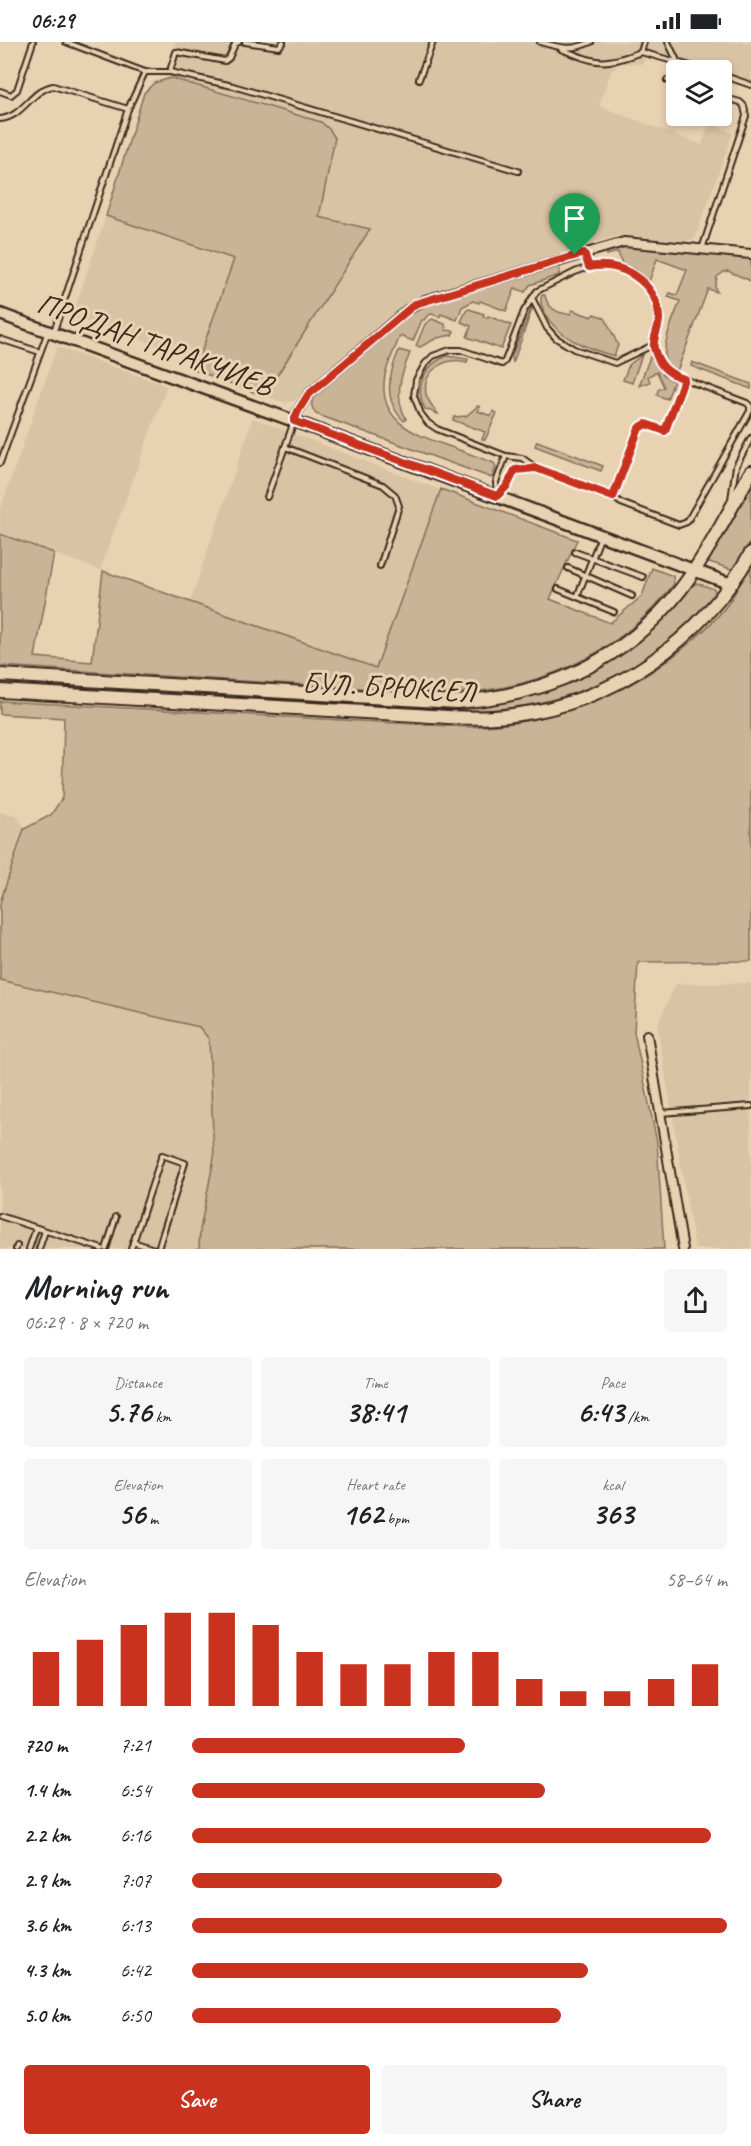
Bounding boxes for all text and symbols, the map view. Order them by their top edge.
text: 06:29 [30,7,74,35]
map controls [666,60,732,126]
button: layers [666,60,732,126]
pin [549,193,600,255]
icon: arrive [558,202,591,235]
street label: ПРОДАН ТАРАКЧИЕВ [32,284,281,405]
street label: БУЛ. БРЮКСЕЛ [301,663,479,711]
text: Morning run [24,1266,168,1308]
button: share [664,1269,727,1332]
text: 06:29 · 8 × 720 m [24,1310,148,1335]
text: Distance [114,1373,162,1393]
text: Time [363,1373,388,1393]
text: Pace [600,1373,625,1393]
text: 5.76 [105,1393,152,1431]
text: 38:41 [346,1393,405,1431]
text: 6:43 [577,1393,624,1431]
text: km [152,1407,171,1427]
text: /km [624,1407,649,1427]
text: Elevation [114,1475,163,1495]
text: Heart rate [346,1475,405,1495]
text: kcal [602,1475,623,1495]
text: 56 [118,1495,145,1533]
text: 162 [342,1495,383,1533]
text: 363 [592,1495,633,1533]
text: m [145,1509,158,1529]
text: bpm [383,1509,409,1529]
text: Elevation [24,1567,86,1592]
text: 58–64 m [666,1567,727,1592]
text: 720 m [24,1733,67,1758]
text: 7:21 [120,1733,151,1758]
text: 1.4 km [24,1778,71,1803]
text: 6:54 [120,1778,151,1803]
text: 2.2 km [24,1823,71,1848]
text: 6:16 [120,1823,151,1848]
text: 2.9 km [24,1868,70,1893]
text: 7:07 [120,1868,151,1893]
text: 3.6 km [24,1913,71,1938]
text: 6:13 [120,1913,151,1938]
text: 4.3 km [24,1958,71,1983]
text: 6:42 [120,1958,151,1983]
text: 5.0 km [24,2003,70,2028]
text: 6:50 [120,2003,151,2028]
button: Save [24,2065,370,2134]
button: Share [382,2065,727,2134]

